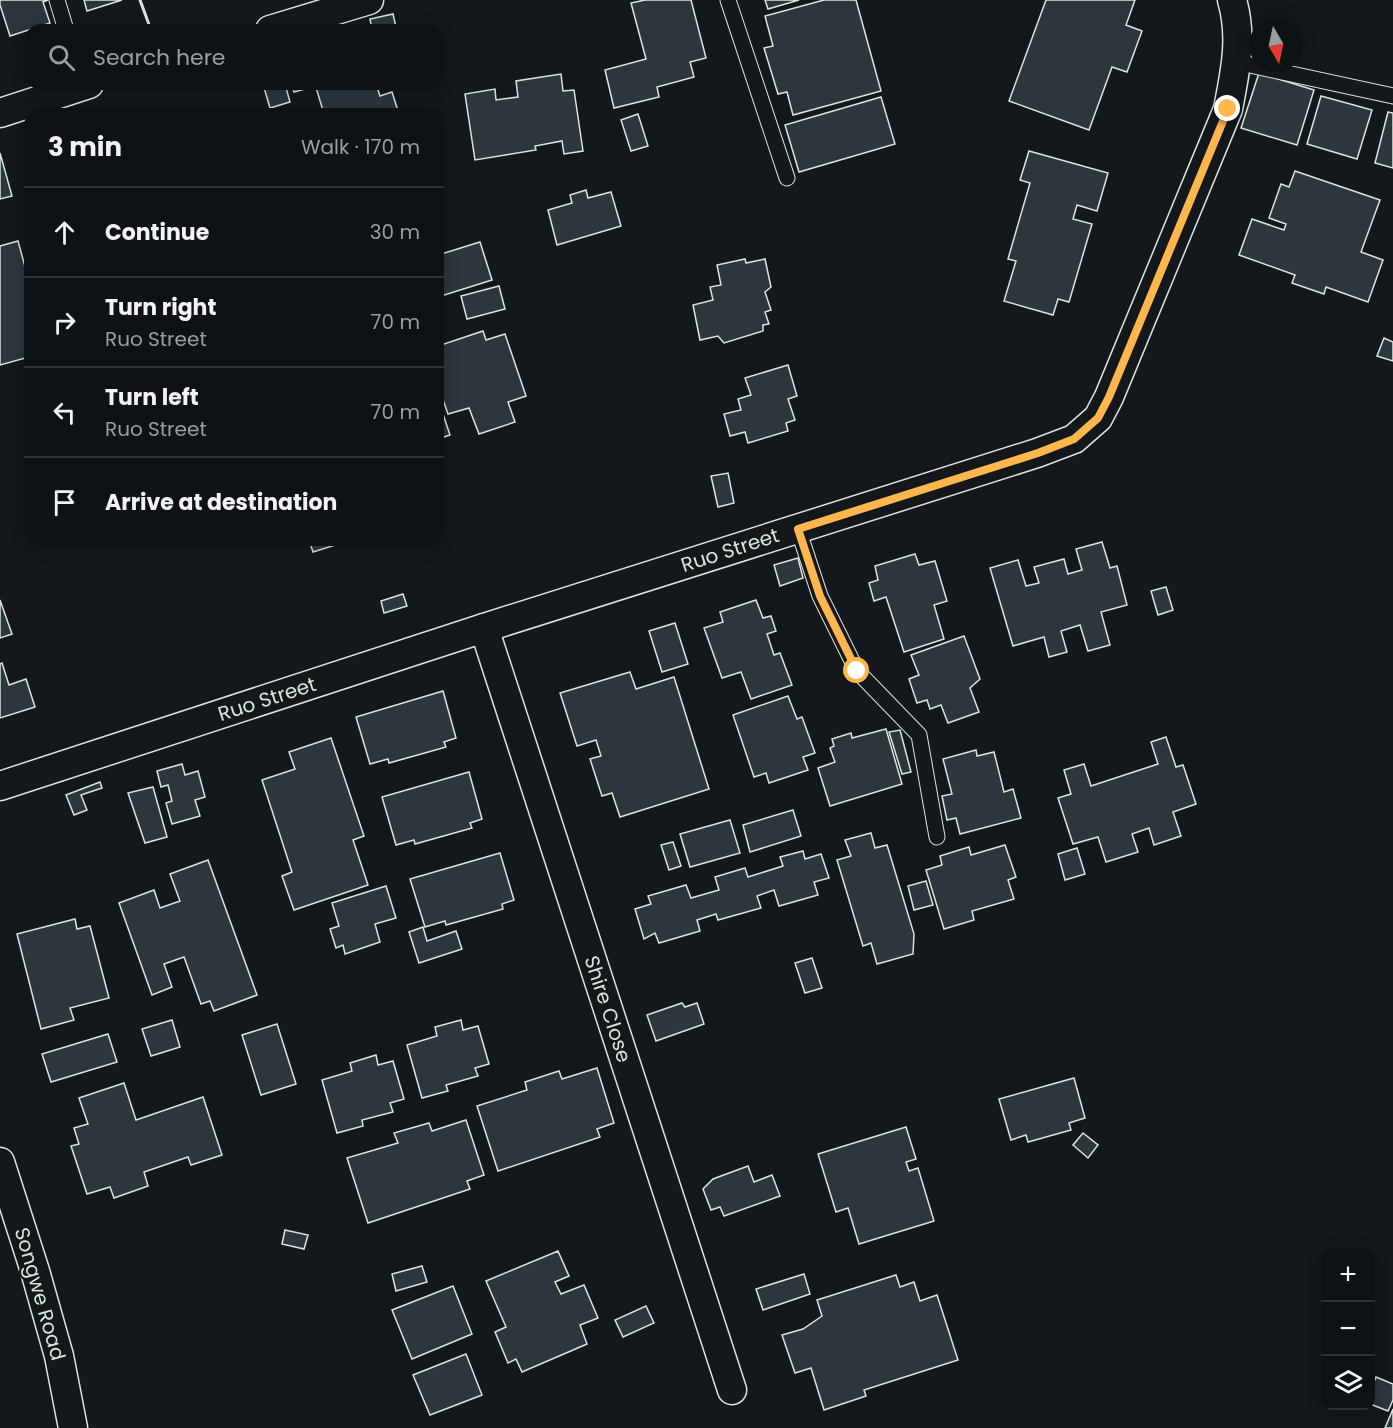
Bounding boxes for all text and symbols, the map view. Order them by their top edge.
north arrow [1249,18,1303,72]
search box [24,24,444,90]
icon: search [45,41,78,74]
text: Search here [93,42,226,73]
route end [1214,95,1240,121]
text: 3 min [48,129,122,165]
text: Walk · 170 m [301,133,420,161]
icon: ahead [48,216,81,249]
text: Continue [105,217,209,248]
text: 30 m [370,218,420,246]
text: Turn right [105,292,216,323]
icon: right [48,306,81,339]
text: 70 m [371,308,420,336]
text: Ruo Street [105,325,207,353]
text: Turn left [105,382,199,413]
icon: left [48,396,81,429]
text: 70 m [371,398,420,426]
text: Ruo Street [105,415,207,443]
icon: arrive [48,486,81,519]
text: Arrive at destination [105,487,337,518]
street label: Ruo Street [677,521,783,579]
route start [843,657,869,683]
street label: Ruo Street [214,670,320,728]
street label: Shire Close [578,952,638,1066]
street label: Songwe Road [8,1224,72,1364]
map controls [1321,1248,1375,1410]
button: + [1321,1248,1375,1302]
button: − [1321,1302,1375,1356]
button: layers [1321,1356,1375,1410]

